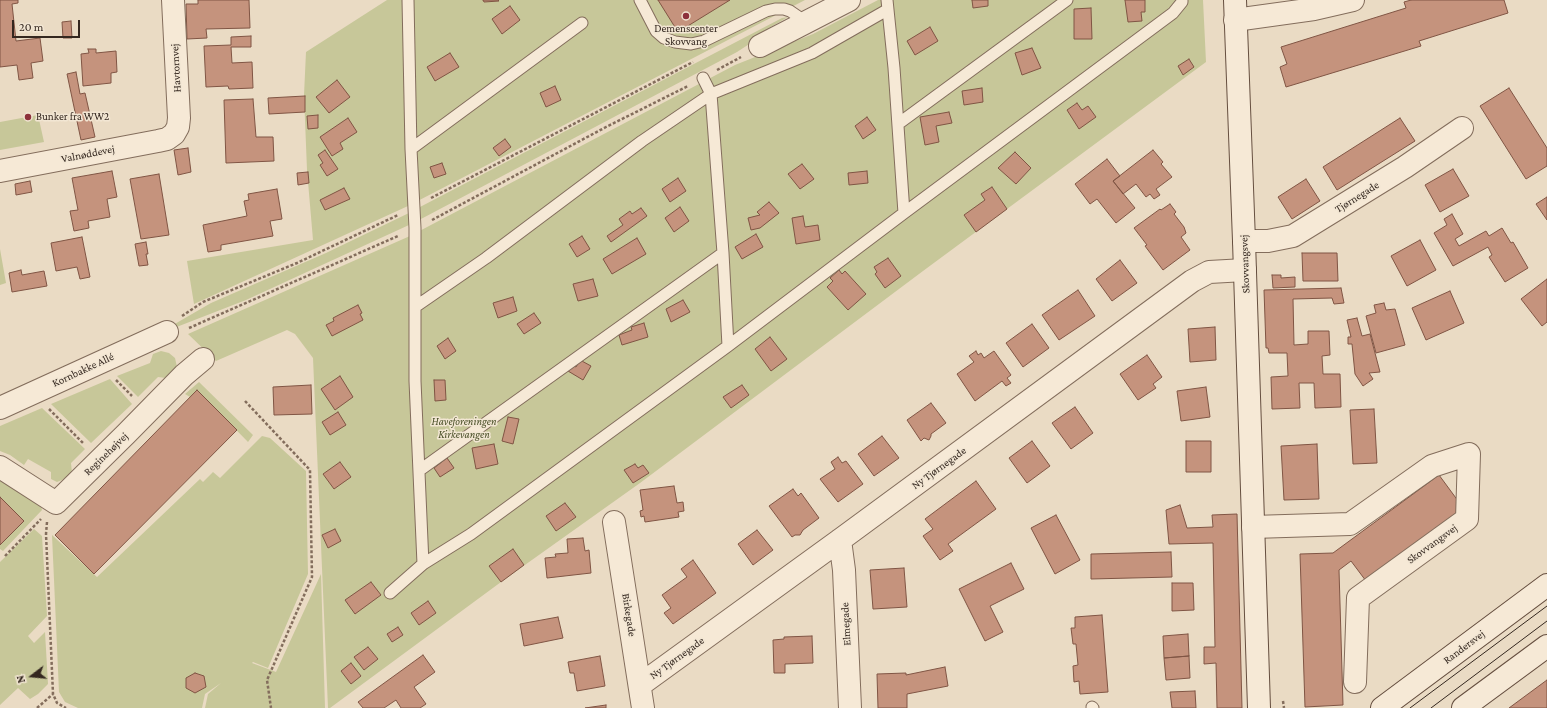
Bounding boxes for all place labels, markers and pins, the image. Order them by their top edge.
marker: Demenscenter Skovvang [681,11,691,21]
place label: Demenscenter Skovvang [654,22,718,48]
place label: Bunker fra WW2 [36,110,109,124]
marker: Bunker fra WW2 [23,112,33,122]

